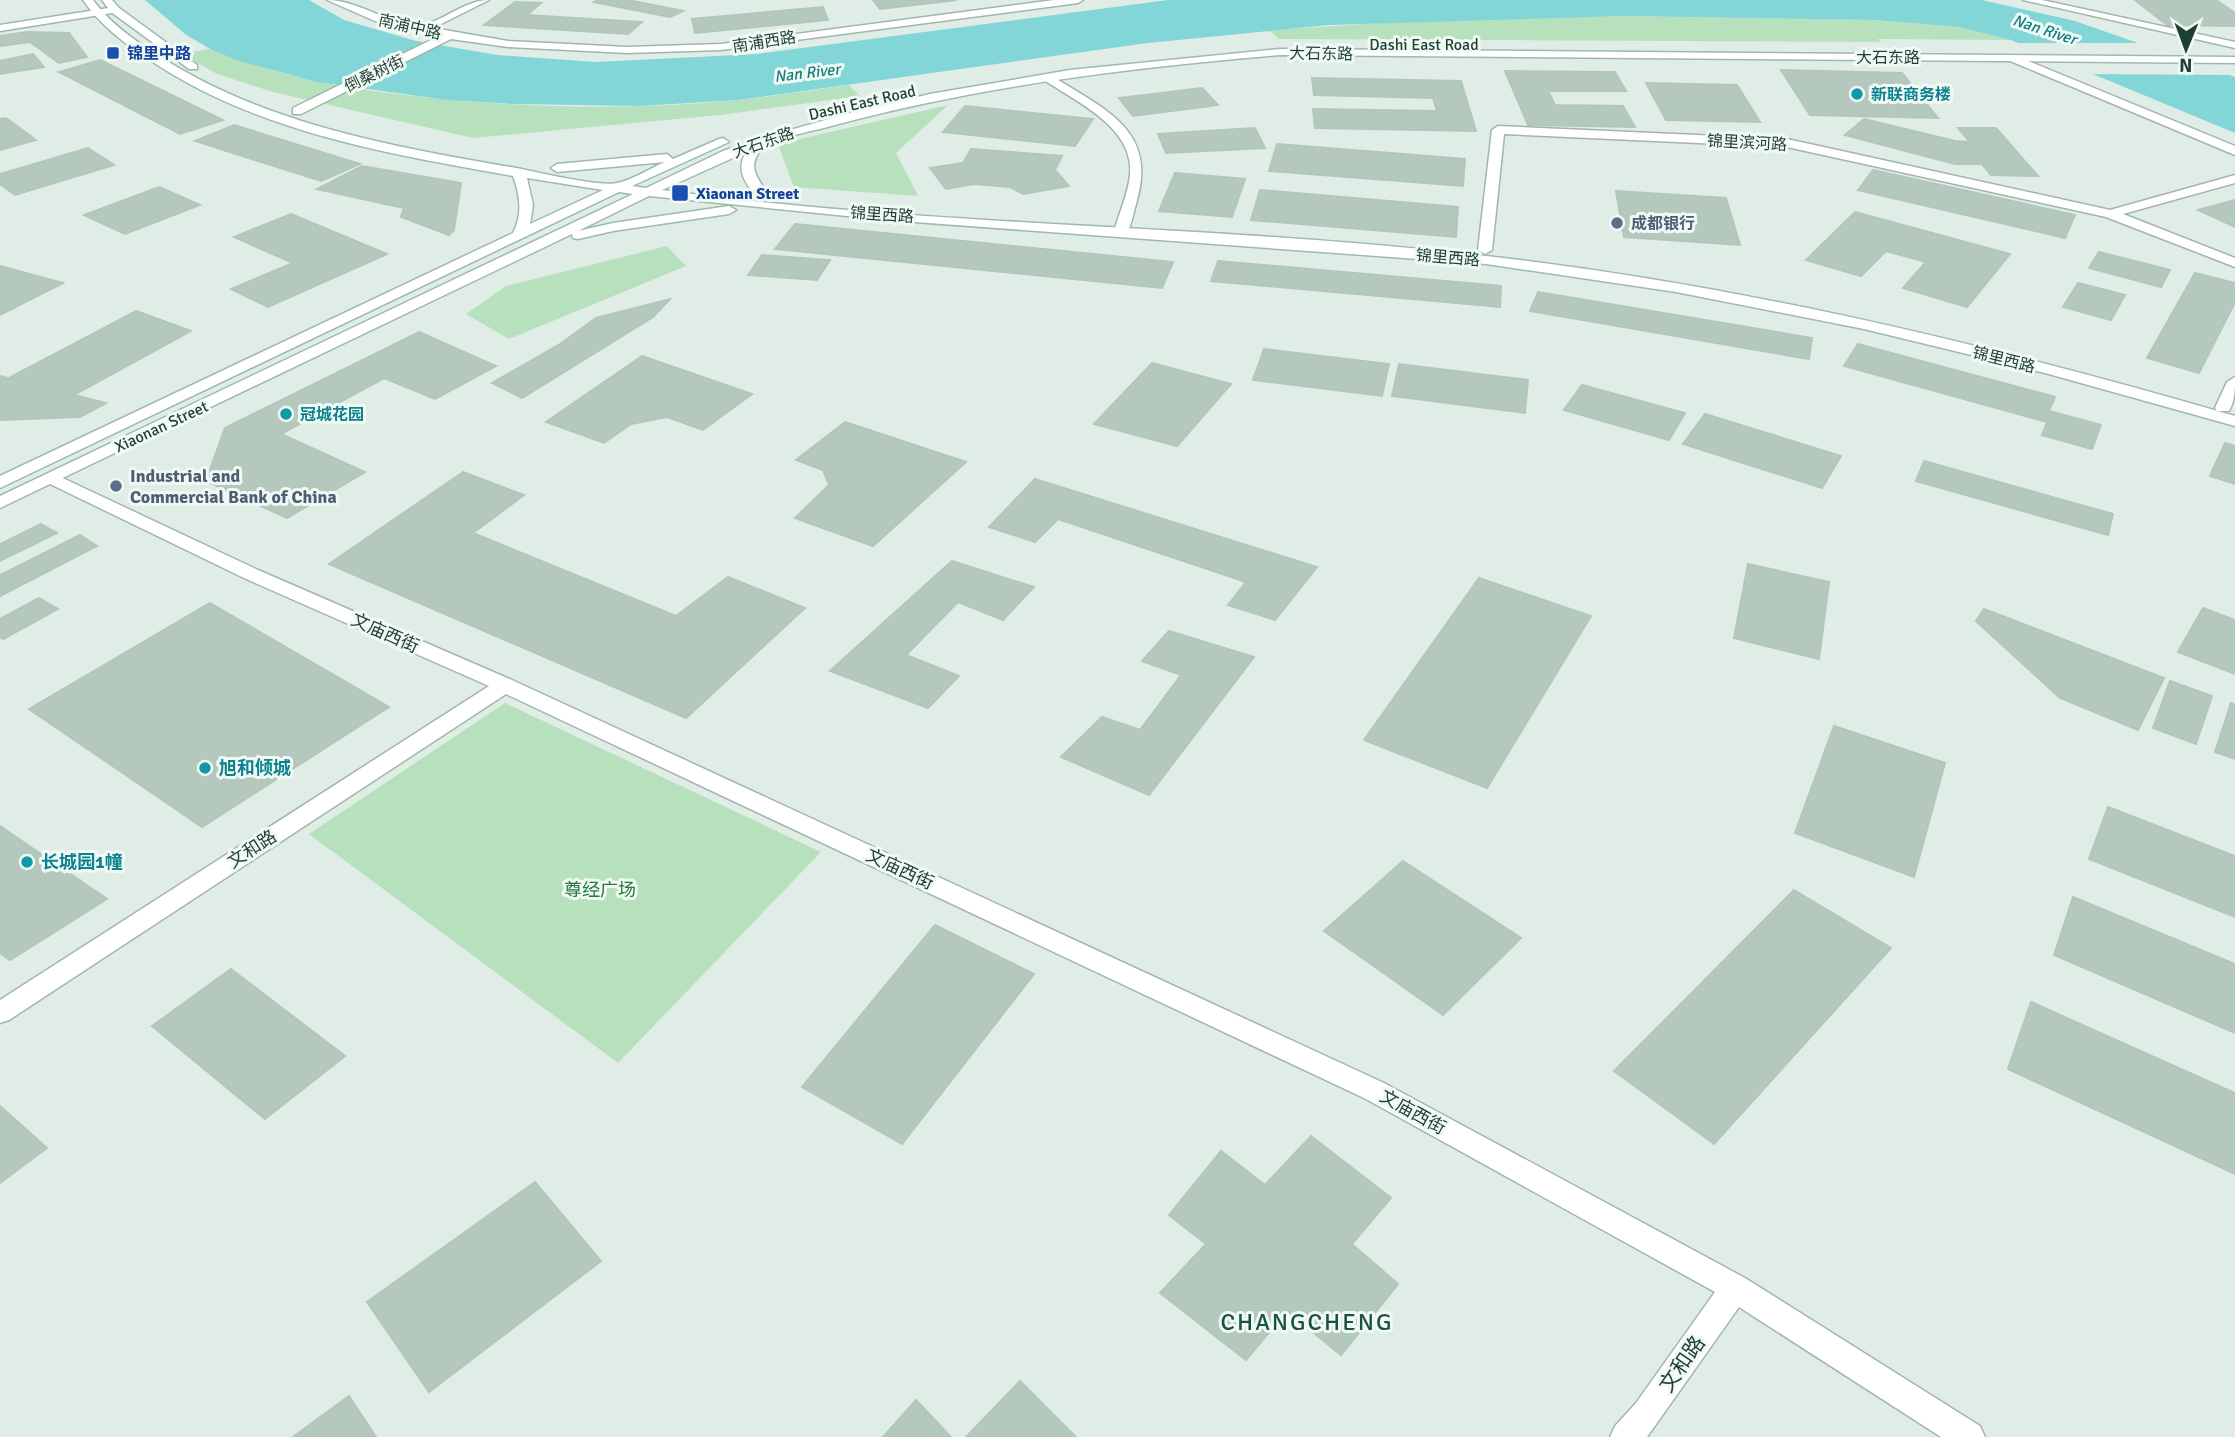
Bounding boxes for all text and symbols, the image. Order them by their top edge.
street label: 南浦中路 [376,10,443,44]
water label: Nan River [2010,10,2081,50]
north arrow [2151,14,2221,84]
street label: 南浦西路 [731,27,797,57]
street label: Dashi East Road [1369,35,1479,55]
street label: 大石东路 [1289,43,1353,65]
place label: 锦里中路 [127,44,191,64]
marker: 锦里中路 [105,45,121,61]
street label: 大石东路 [1856,48,1920,68]
street label: 倒桑树街 [341,51,408,97]
text: N [2179,53,2193,77]
water label: Nan River [773,59,843,87]
street label: Dashi East Road [807,81,918,125]
place label: 新联商务楼 [1871,85,1951,105]
marker: 新联商务楼 [1849,86,1865,102]
street label: 大石东路 [730,123,797,163]
street label: 锦里滨河路 [1706,131,1787,155]
marker: Xiaonan Street [670,183,690,203]
place label: Xiaonan Street [696,184,799,204]
street label: 锦里西路 [849,203,915,227]
place label: 成都银行 [1631,214,1695,234]
marker: 成都银行 [1609,215,1625,231]
street label: 锦里西路 [1415,245,1481,271]
street label: 锦里西路 [1970,343,2037,377]
street label: Xiaonan Street [111,396,212,457]
place label: 冠城花园 [300,405,364,425]
marker: 冠城花园 [278,406,294,422]
place label: Industrial and Commercial Bank of China [130,465,337,508]
marker: Industrial and Commercial Bank of China [108,478,124,494]
street label: 文庙西街 [348,608,422,658]
place label: 旭和倾城 [219,757,291,779]
marker: 旭和倾城 [197,760,213,776]
street label: 文和路 [223,825,281,873]
street label: 文庙西街 [863,844,937,894]
place label: 长城园1幢 [41,851,123,873]
marker: 长城园1幢 [19,854,35,870]
park label: 尊经广场 [564,879,636,901]
street label: 文庙西街 [1376,1085,1450,1139]
district label: CHANGCHENG [1220,1307,1394,1337]
street label: 文和路 [1653,1331,1711,1397]

